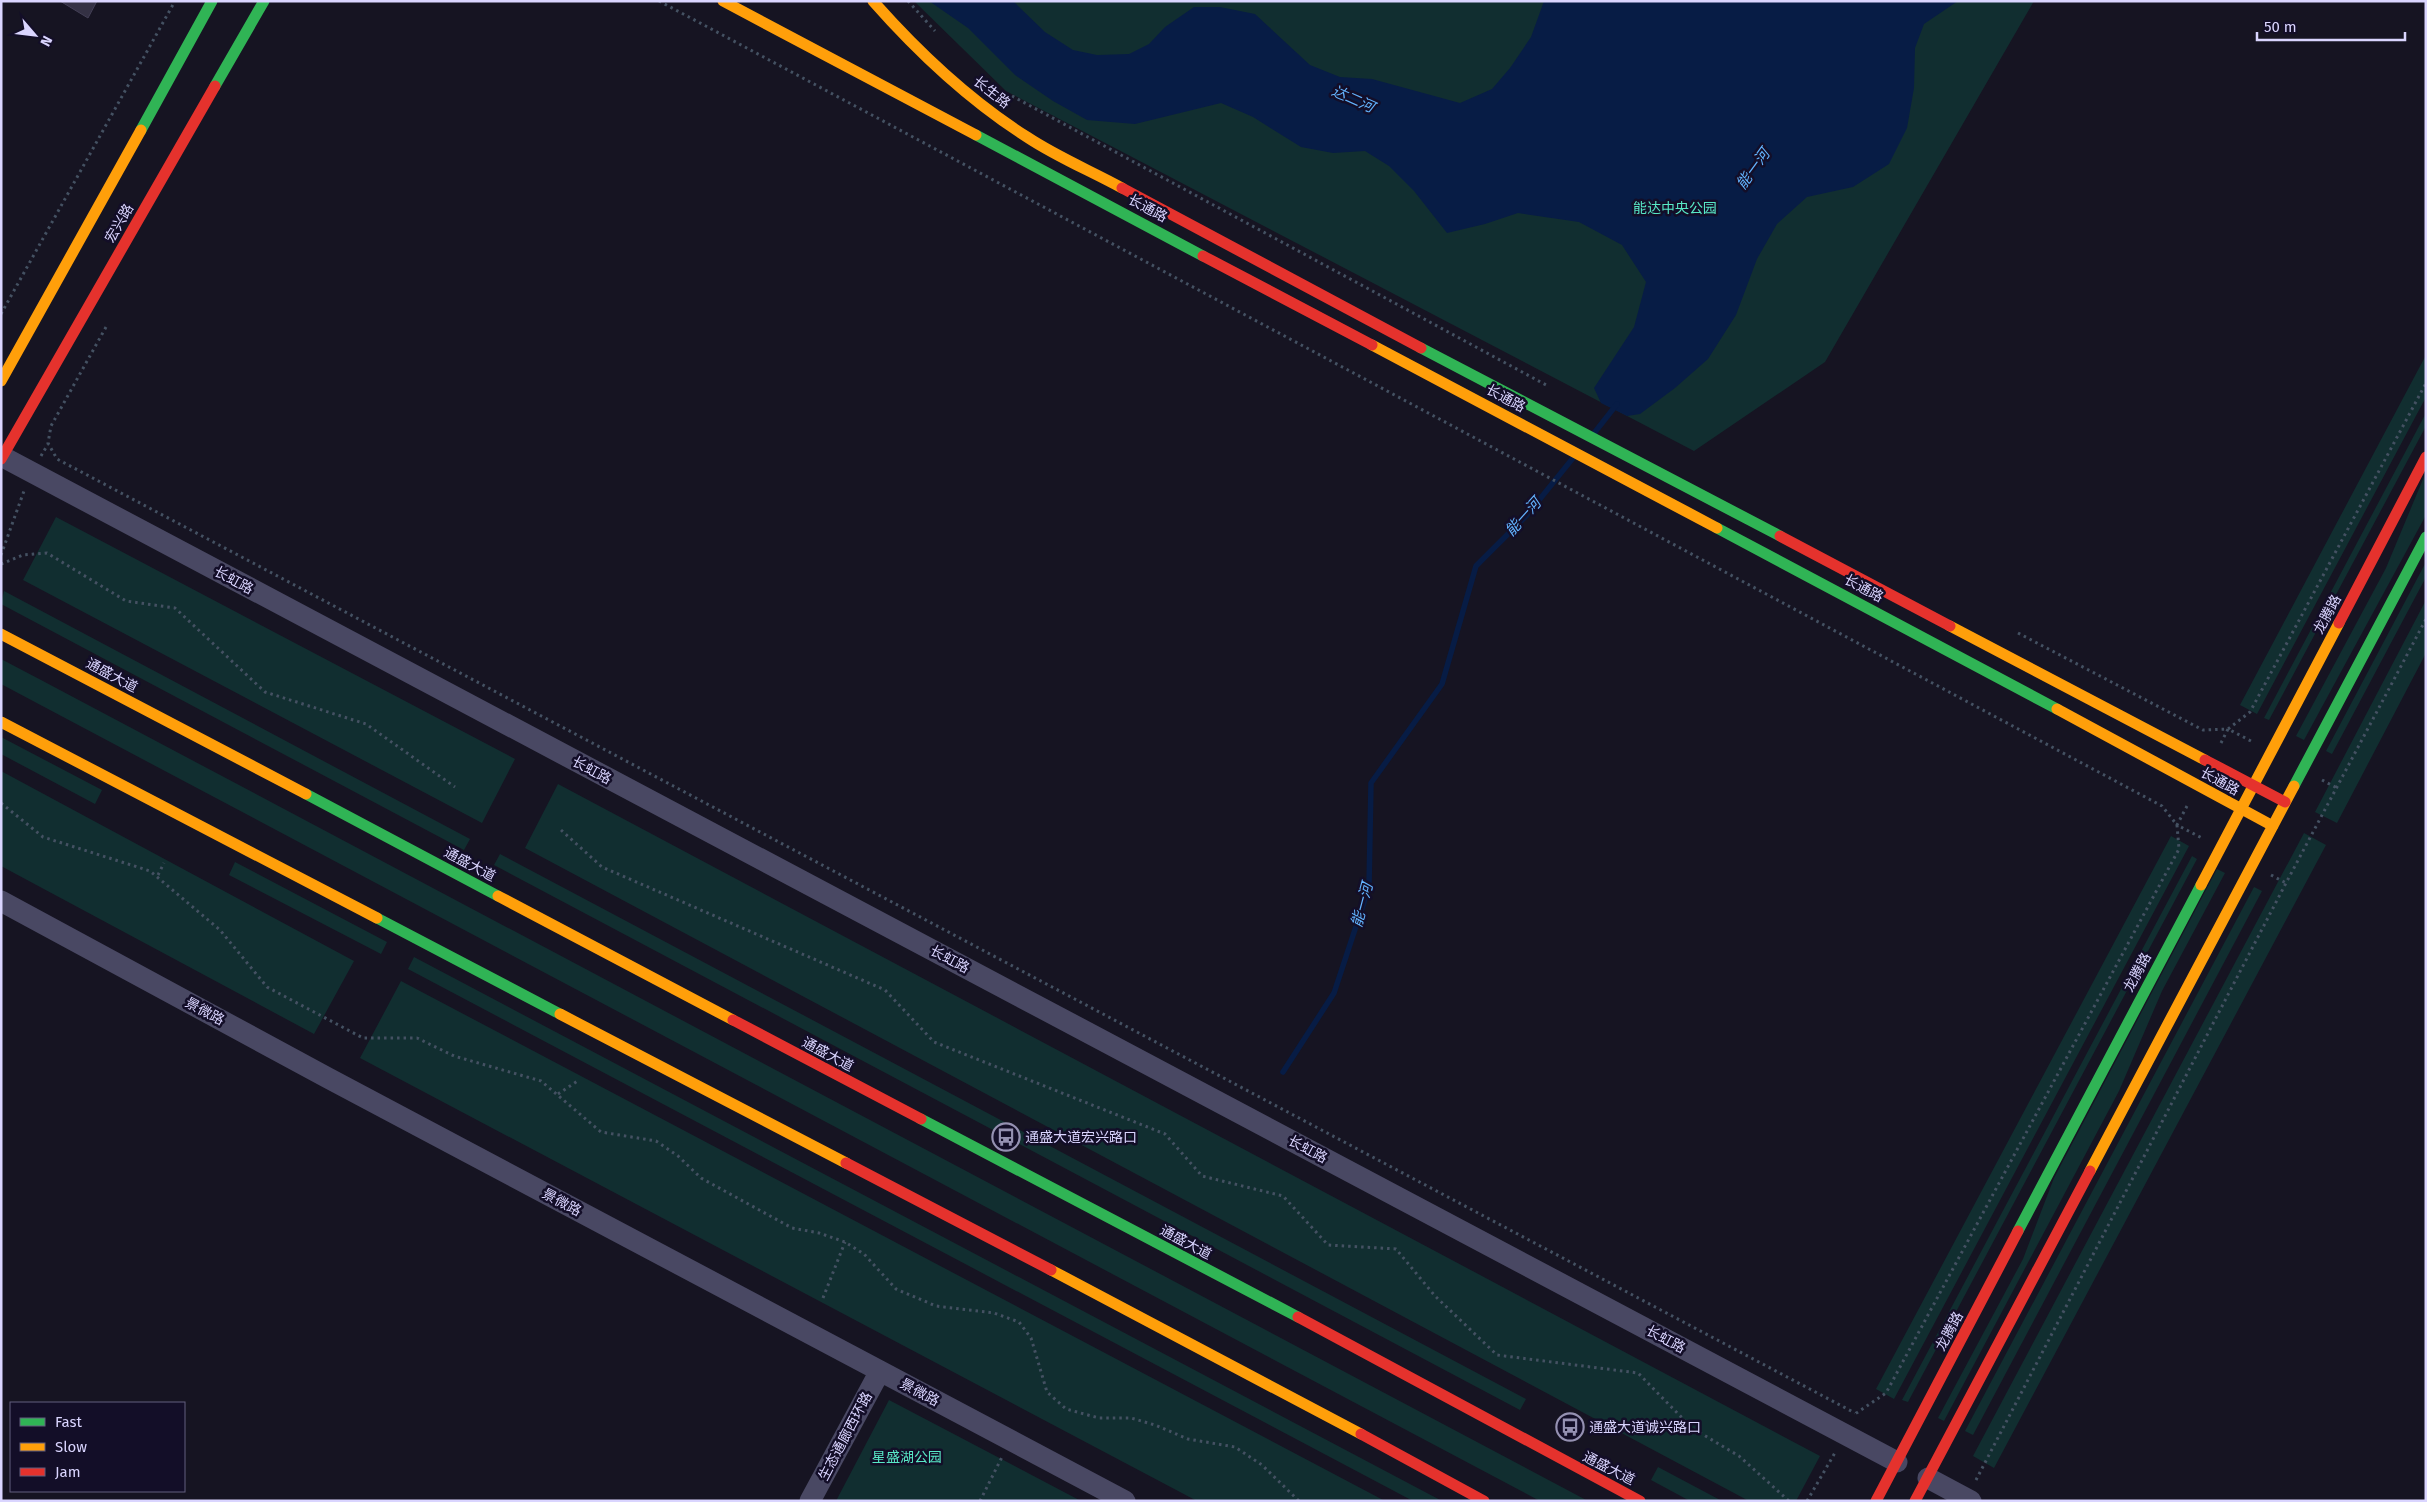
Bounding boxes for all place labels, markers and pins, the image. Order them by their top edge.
bus stop icon: 通盛大道宏兴路口 [991,1122,1021,1152]
place label: 通盛大道宏兴路口 [1025,1129,1137,1146]
bus stop icon: 通盛大道诚兴路口 [1555,1412,1585,1442]
place label: 通盛大道诚兴路口 [1589,1419,1701,1436]

